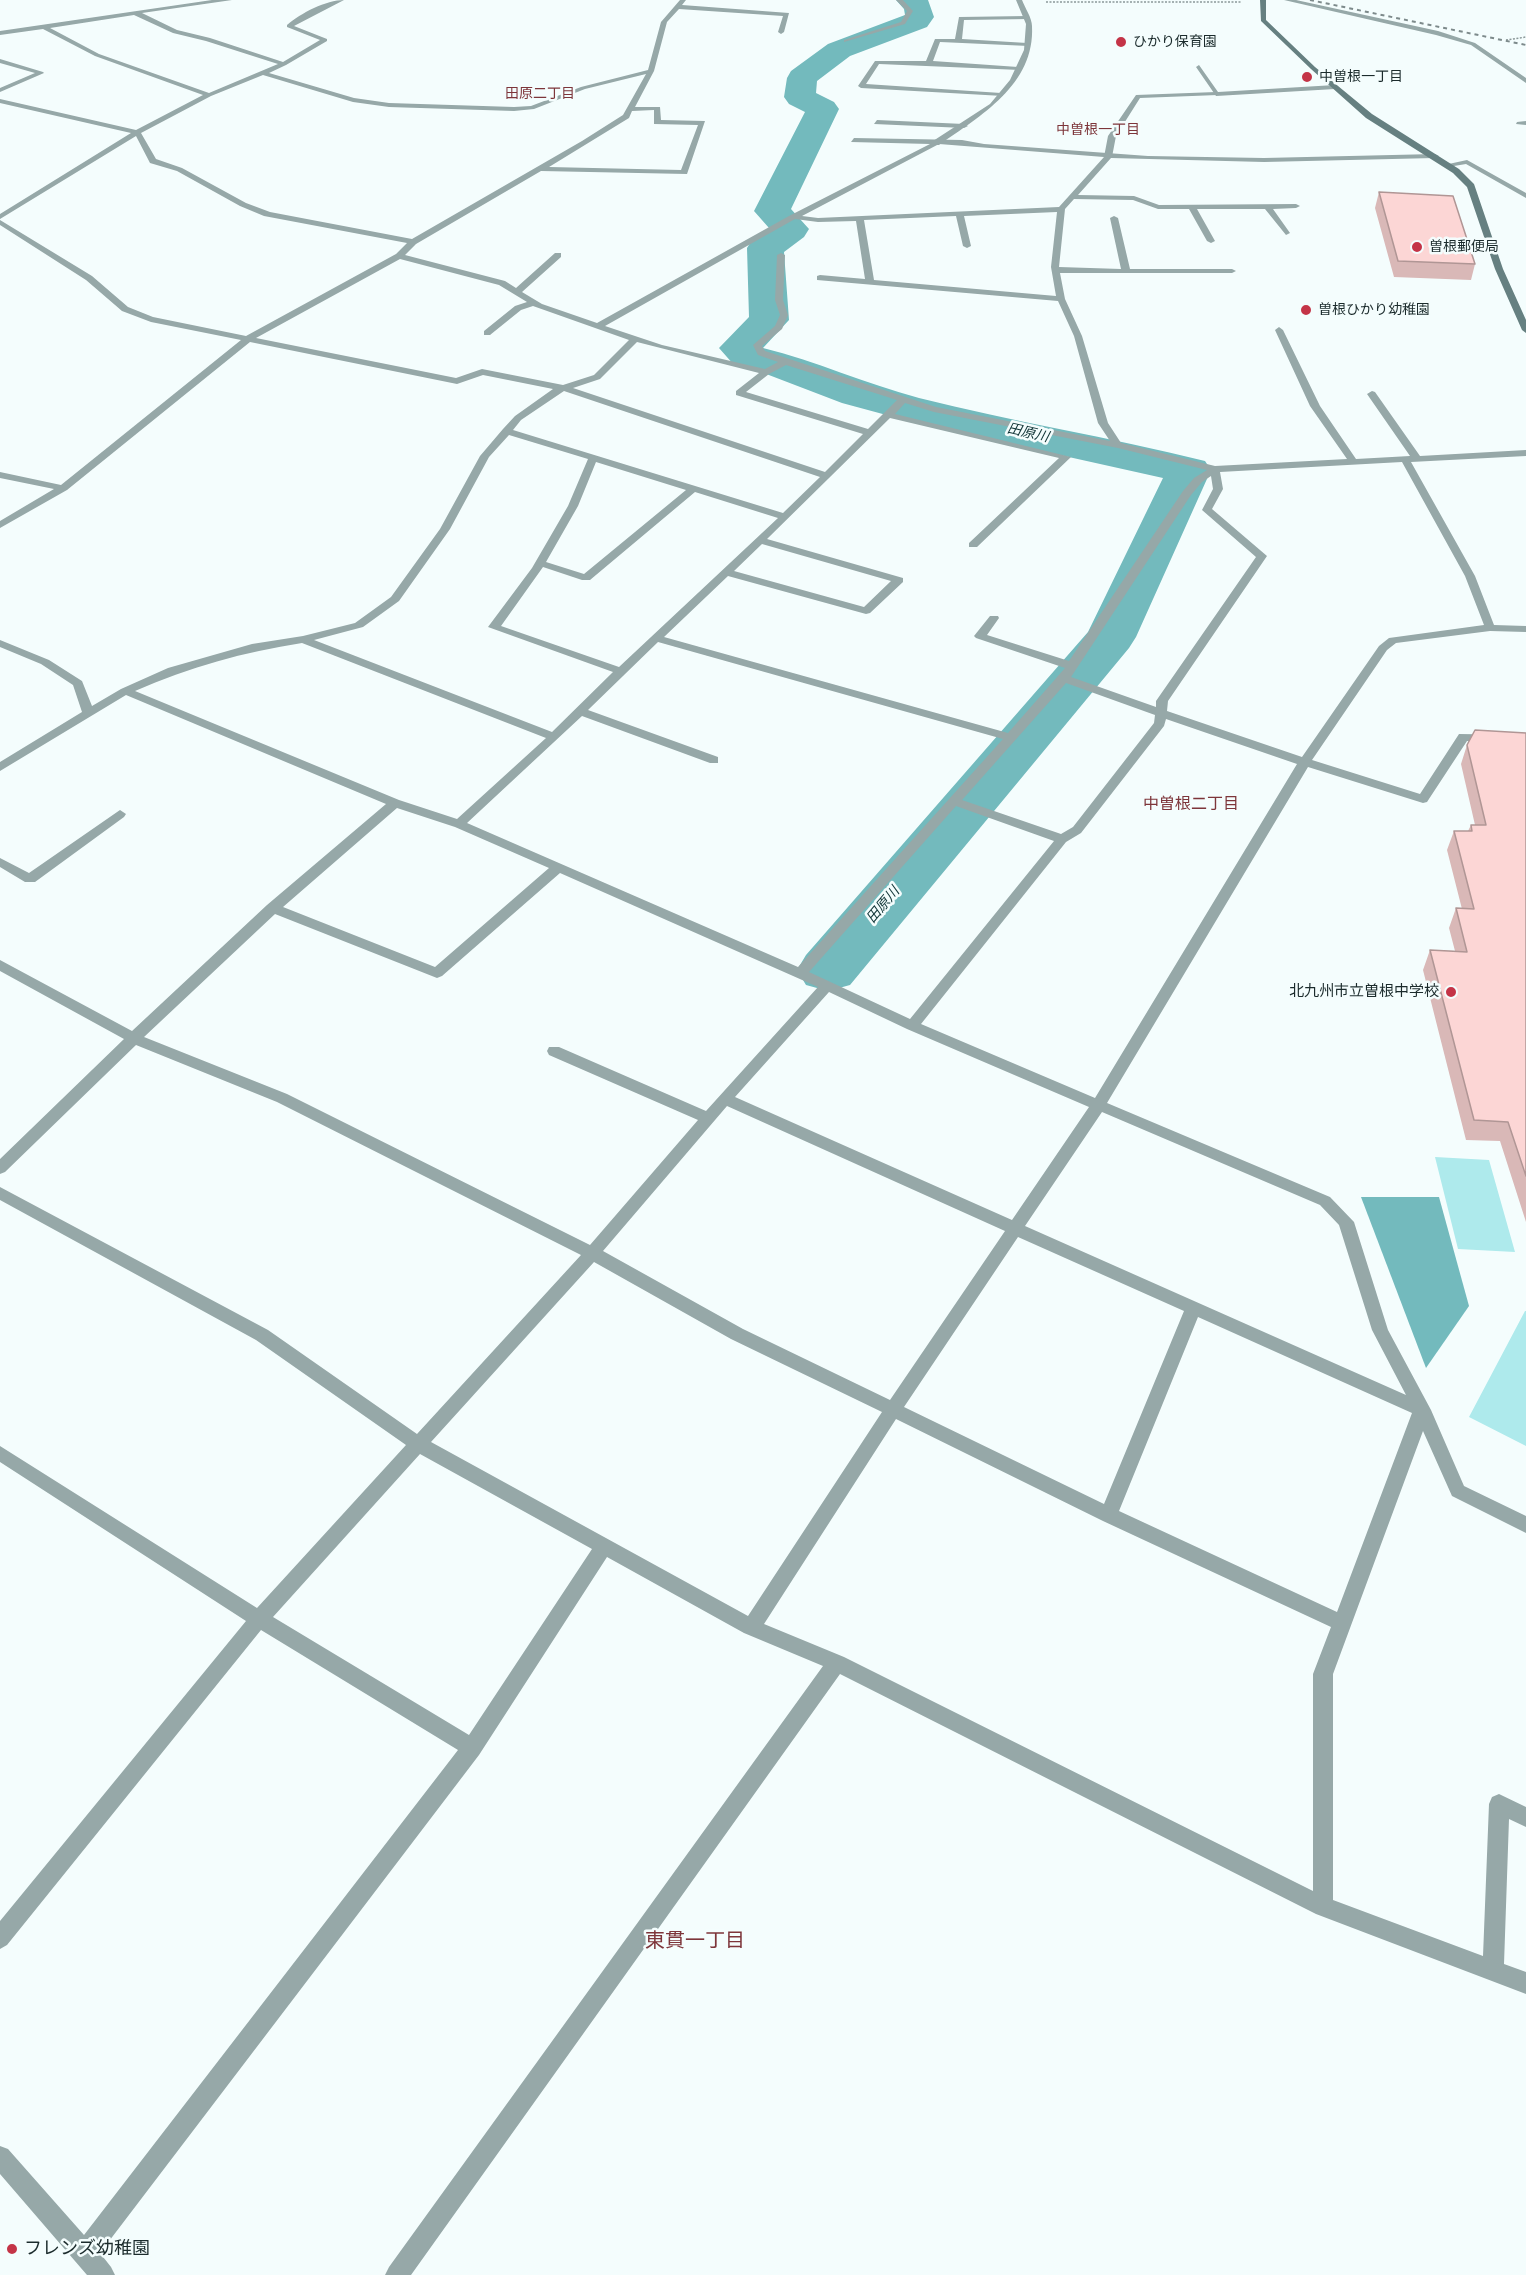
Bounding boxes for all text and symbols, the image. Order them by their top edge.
place label: ひかり保育園 [1133,34,1217,50]
marker: ひかり保育園 [1114,35,1128,49]
place label: 中曽根一丁目 [1319,69,1403,85]
marker: 中曽根一丁目 [1300,70,1314,84]
district label: 田原二丁目 [505,86,575,102]
district label: 中曽根一丁目 [1056,122,1140,138]
place label: 曽根郵便局 [1429,239,1499,255]
marker: 曽根郵便局 [1410,240,1424,254]
place label: 曽根ひかり幼稚園 [1318,302,1430,318]
marker: 曽根ひかり幼稚園 [1299,303,1313,317]
water label: 田原川 [1006,420,1050,446]
district label: 中曽根二丁目 [1143,794,1239,814]
water label: 田原川 [863,884,903,926]
place label: 北九州市立曽根中学校 [1289,983,1439,1001]
marker: 北九州市立曽根中学校 [1444,985,1458,999]
district label: 東貫一丁目 [645,1929,745,1953]
place label: フレンズ幼稚園 [24,2238,150,2260]
marker: フレンズ幼稚園 [5,2242,19,2256]

